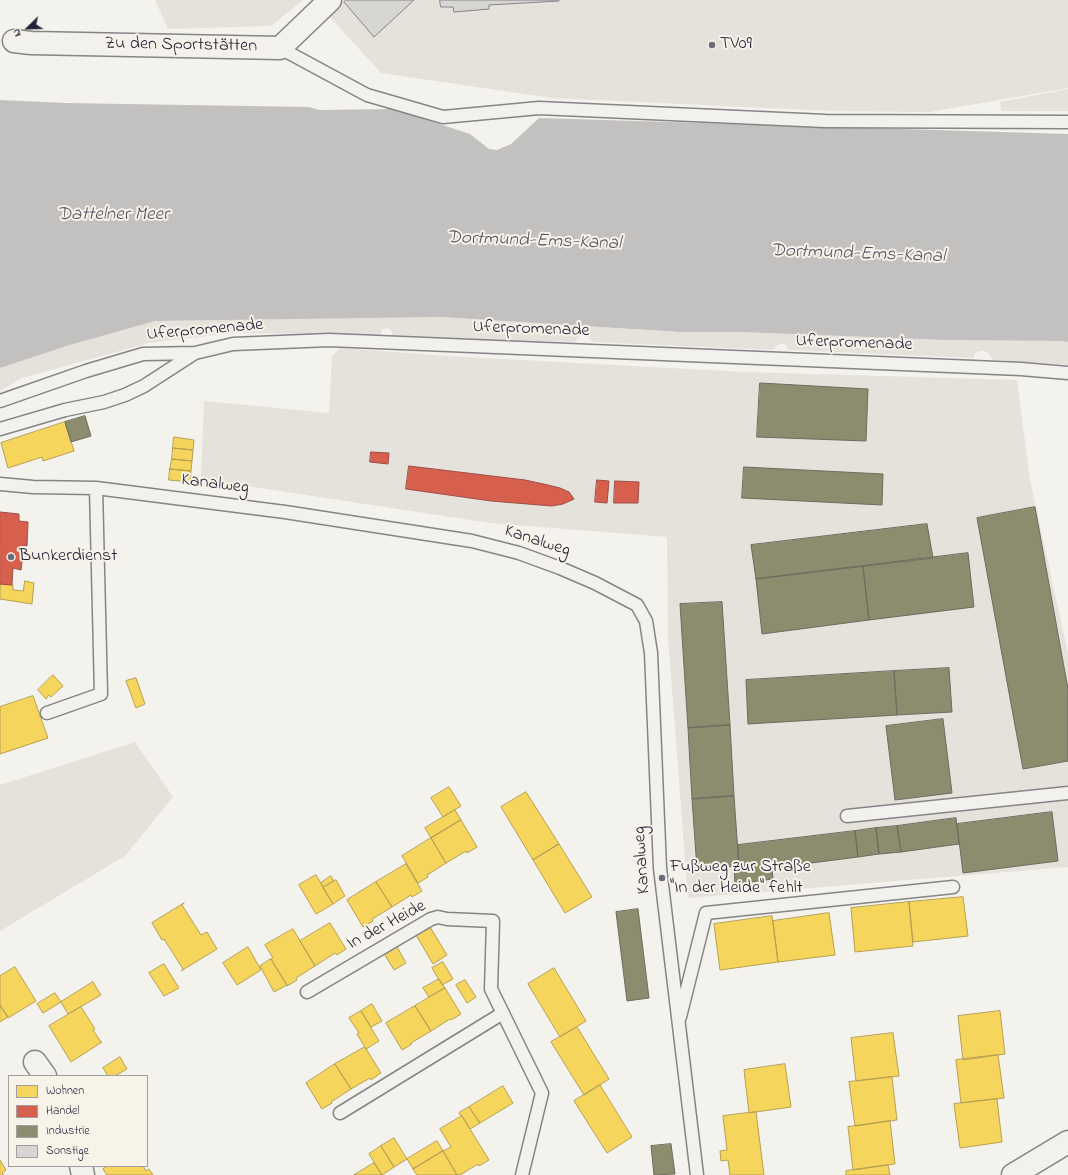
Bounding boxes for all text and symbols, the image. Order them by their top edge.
north arrow [8,8,48,48]
text: N [8,26,26,39]
street label: Zu den Sportstätten [105,34,257,58]
place label: TV09 [720,34,752,56]
marker: TV09 [707,40,717,50]
water label: Dattelner Meer [57,205,169,227]
water label: Dortmund-Ems-Kanal [447,228,621,256]
water label: Dortmund-Ems-Kanal [771,241,945,269]
street label: Uferpromenade [146,315,264,347]
street label: Uferpromenade [472,317,590,343]
street label: Uferpromenade [795,331,913,357]
street label: Kanalweg [180,470,250,500]
street label: Kanalweg [501,521,573,563]
place label: Bunkerdienst [19,546,117,568]
marker: Bunkerdienst [6,552,16,562]
street label: Kanalweg [630,825,656,895]
place label: Fußweg zur Straße "In der Heide" fehlt [670,857,811,900]
marker: Fußweg zur Straße "In der Heide" fehlt [657,873,667,883]
street label: In der Heide [344,896,430,956]
legend [8,1075,148,1167]
text: Wohnen [46,1082,84,1100]
text: Handel [46,1102,80,1120]
text: Industrie [46,1122,90,1140]
text: Sonstige [46,1142,89,1160]

